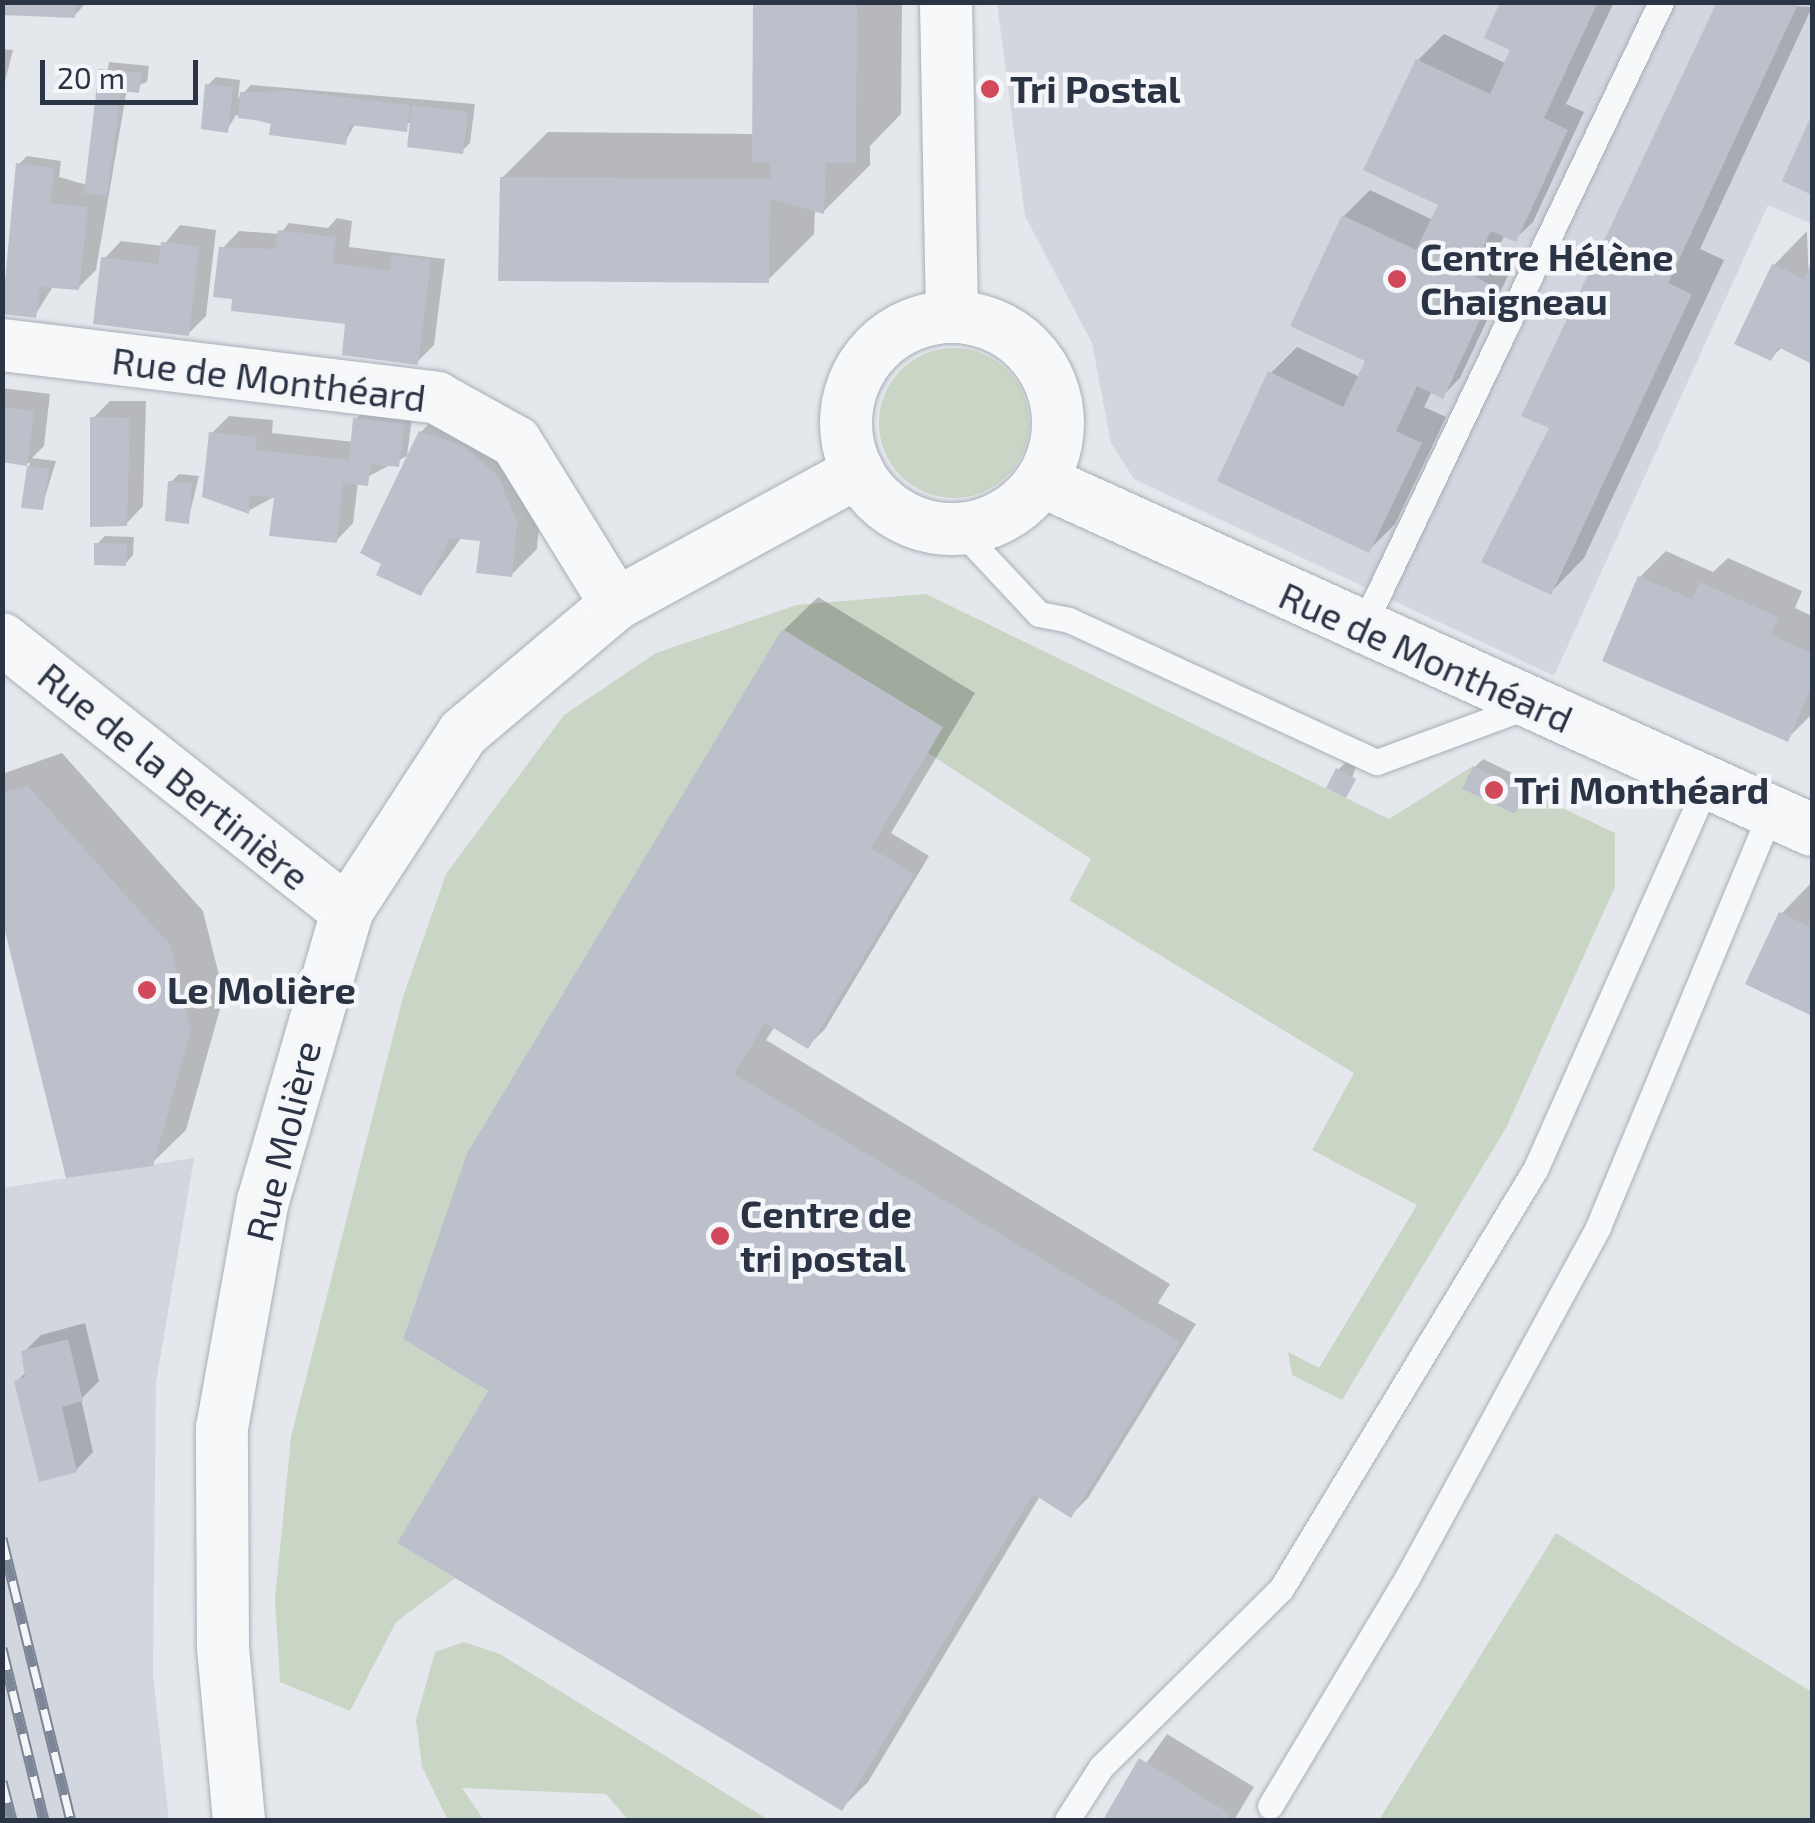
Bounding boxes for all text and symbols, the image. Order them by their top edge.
scale bar [45,40,202,102]
text: 20 m [57,59,125,95]
place label: Tri Postal [1010,66,1181,112]
marker: Tri Postal [979,78,1001,100]
place label: Centre Hélène Chaigneau [1420,234,1674,323]
marker: Centre Hélène Chaigneau [1384,266,1410,292]
street label: Rue de Monthéard [109,337,429,421]
street label: Rue de Monthéard [1272,572,1580,742]
street label: Rue de la Bertinière [29,653,319,899]
place label: Tri Monthéard [1514,767,1769,813]
marker: Tri Monthéard [1483,779,1505,801]
place label: Le Molière [167,967,356,1013]
marker: Le Molière [136,979,158,1001]
street label: Rue Molière [236,1036,330,1246]
place label: Centre de tri postal [740,1191,912,1280]
marker: Centre de tri postal [709,1225,731,1247]

